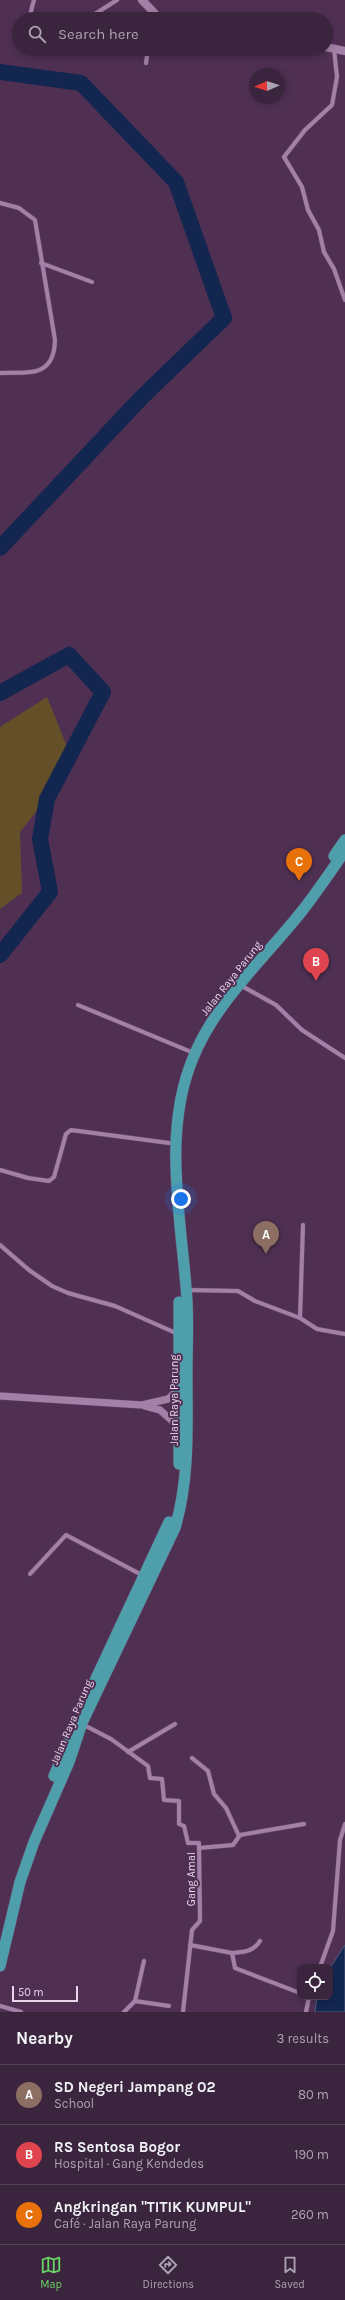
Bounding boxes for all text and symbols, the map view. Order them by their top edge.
search box [12,12,333,56]
icon: search [26,23,48,45]
text: Search here [58,25,139,43]
north arrow [249,68,285,104]
pin: C [286,848,312,881]
street label: Jalan Raya Parung [198,938,265,1018]
pin: B [303,948,329,981]
your location [171,1189,191,1209]
pin: A [253,1221,279,1254]
street label: Jalan Raya Parung [168,1354,181,1446]
street label: Jalan Raya Parung [48,1677,96,1767]
street label: Gang Amal [185,1852,198,1906]
map controls [297,1964,333,2000]
button: locate [297,1964,333,2000]
scale bar [12,1984,78,2003]
text: 50 m [18,1986,44,1999]
text: Nearby [16,2028,73,2048]
text: 3 results [277,2031,329,2046]
text: SD Negeri Jampang 02 [54,2078,216,2096]
text: A [25,2087,33,2102]
text: 80 m [298,2087,329,2102]
text: School [54,2096,94,2111]
text: RS Sentosa Bogor [54,2138,180,2156]
text: B [25,2147,33,2162]
text: 190 m [294,2147,329,2162]
text: Hospital · Gang Kendedes [54,2156,204,2171]
text: Angkringan "TITIK KUMPUL" [54,2198,251,2216]
text: C [25,2207,33,2222]
text: 260 m [291,2207,329,2222]
text: Café · Jalan Raya Parung [54,2216,196,2231]
tab: Map [40,2254,62,2291]
tab: Directions [142,2254,194,2291]
tab: Saved [274,2254,305,2291]

